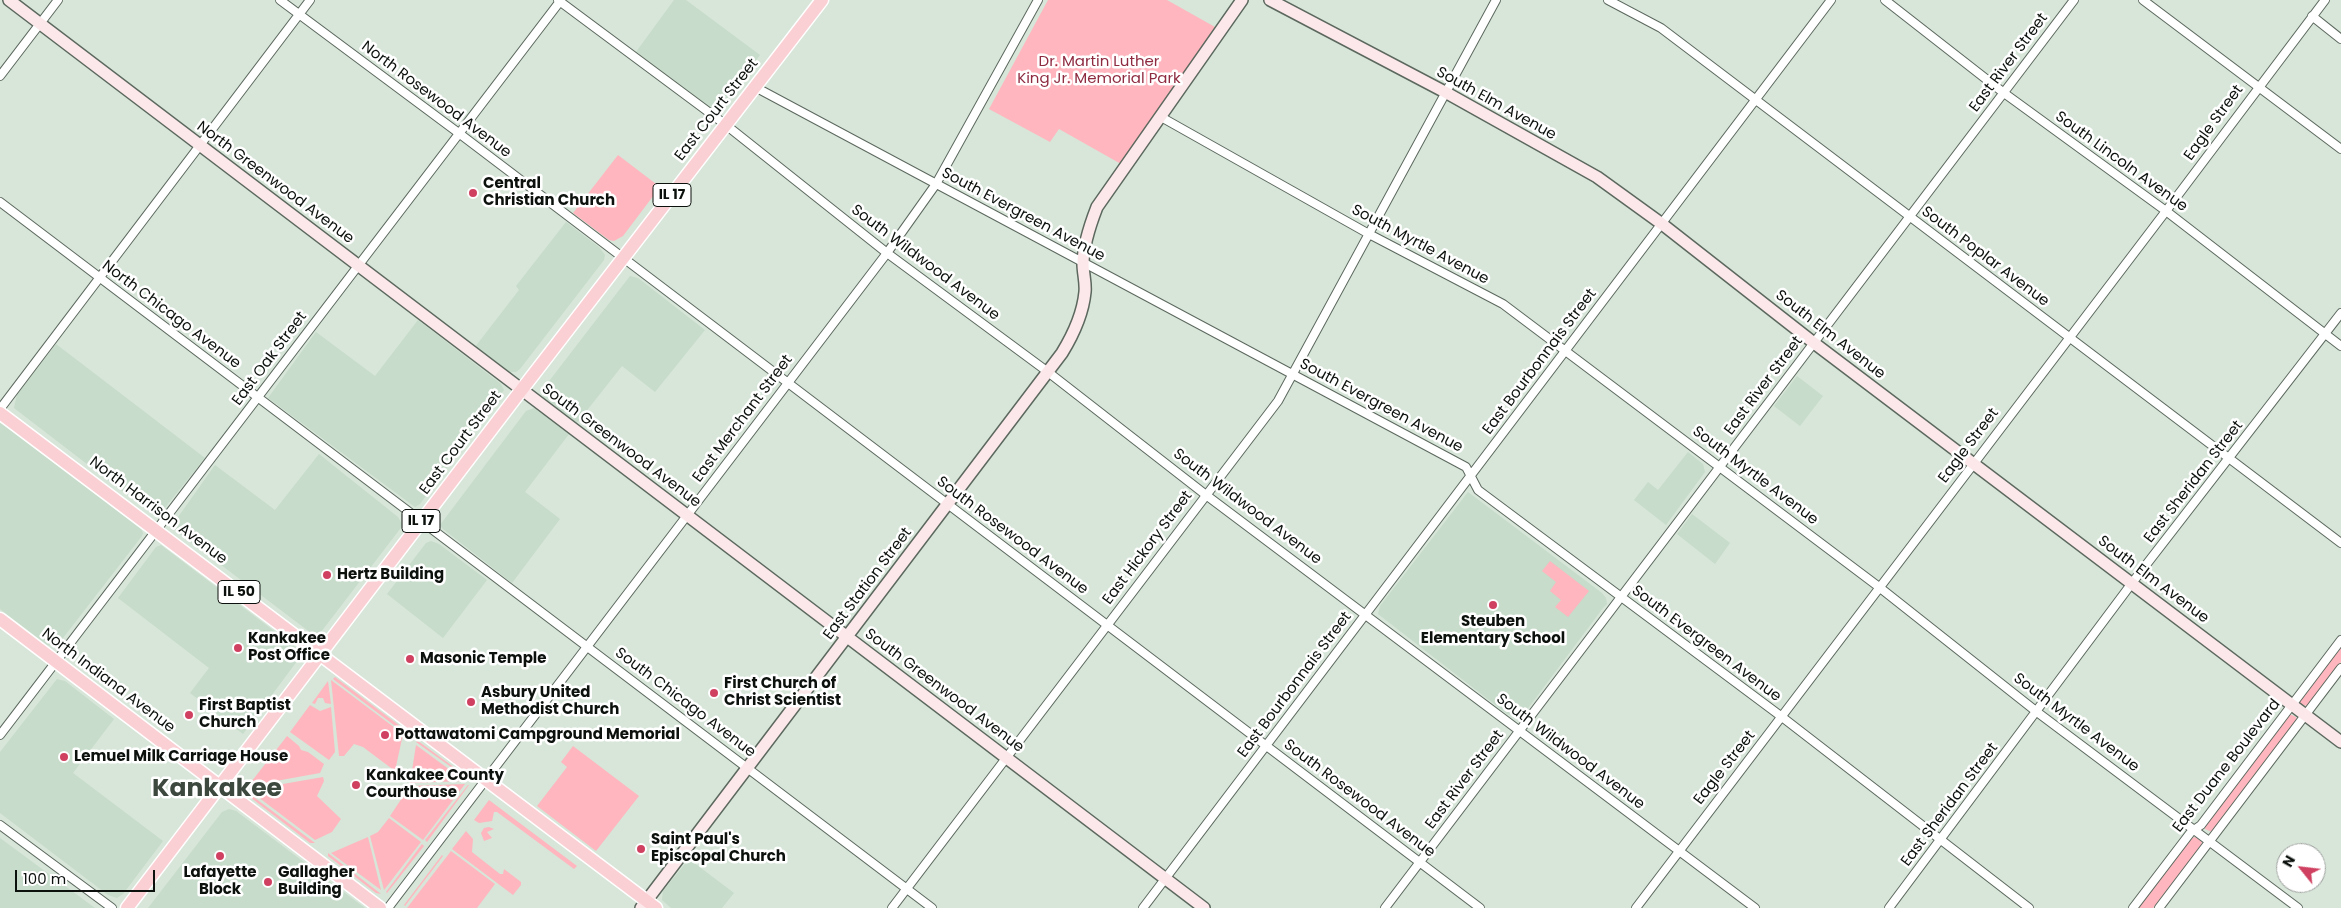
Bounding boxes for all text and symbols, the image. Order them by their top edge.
street label: East River Street [1966,10,2052,116]
street label: North Rosewood Avenue [358,38,514,162]
park label: Dr. Martin Luther King Jr. Memorial Park [1017,53,1181,88]
street label: East Court Street [671,55,763,165]
street label: South Elm Avenue [1433,64,1559,144]
street label: Eagle Street [2181,82,2247,164]
street label: South Lincoln Avenue [2051,108,2191,216]
street label: North Greenwood Avenue [193,118,357,248]
street label: South Evergreen Avenue [938,164,1108,266]
place label: Central Christian Church [483,175,615,210]
road number: IL 17 [653,184,691,206]
marker: Central Christian Church [467,187,479,199]
street label: South Wildwood Avenue [847,201,1003,325]
street label: South Myrtle Avenue [1348,201,1492,289]
street label: South Poplar Avenue [1918,203,2052,311]
street label: North Chicago Avenue [98,257,244,373]
street label: East Bourbonnais Street [1479,286,1601,438]
street label: South Elm Avenue [1772,287,1888,383]
street label: East Oak Street [229,309,311,409]
street label: East River Street [1721,333,1807,439]
street label: East Merchant Street [689,352,797,486]
street label: South Evergreen Avenue [1296,355,1466,457]
street label: South Greenwood Avenue [538,380,704,512]
street label: East Court Street [416,388,506,498]
street label: Eagle Street [1935,405,2003,487]
street label: East Sheridan Street [2141,417,2247,547]
street label: South Myrtle Avenue [1689,423,1821,529]
street label: South Wildwood Avenue [1169,445,1325,569]
street label: North Harrison Avenue [86,453,230,569]
street label: South Rosewood Avenue [933,473,1091,599]
street label: East Hickory Street [1099,488,1197,608]
road number: IL 17 [402,510,440,532]
street label: East Station Street [820,524,916,644]
street label: South Elm Avenue [2094,532,2212,628]
place label: Hertz Building [337,566,444,584]
marker: Hertz Building [321,569,333,581]
road number: IL 50 [218,580,260,604]
street label: South Evergreen Avenue [1628,582,1784,706]
marker: Steuben Elementary School [1487,599,1499,611]
street label: East Bourbonnais Street [1234,609,1356,761]
place label: Steuben Elementary School [1421,613,1565,648]
street label: North Indiana Avenue [38,625,178,737]
street label: South Greenwood Avenue [861,625,1027,757]
place label: Kankakee Post Office [248,630,330,665]
marker: Kankakee Post Office [232,642,244,654]
street label: South Chicago Avenue [611,644,759,762]
place label: Masonic Temple [420,650,547,668]
marker: Masonic Temple [404,653,416,665]
street label: South Myrtle Avenue [2010,670,2142,776]
place label: First Church of Christ Scientist [724,675,841,710]
place label: Asbury United Methodist Church [481,684,619,719]
marker: First Church of Christ Scientist [708,687,720,699]
street label: South Wildwood Avenue [1492,690,1648,814]
marker: Asbury United Methodist Church [465,696,477,708]
street label: East Duane Boulevard [2169,696,2285,836]
place label: First Baptist Church [199,697,291,732]
marker: First Baptist Church [183,709,195,721]
place label: Pottawatomi Campground Memorial [395,726,680,744]
street label: East River Street [1422,727,1508,833]
street label: Eagle Street [1691,727,1759,809]
marker: Pottawatomi Campground Memorial [379,729,391,741]
street label: South Rosewood Avenue [1280,736,1438,862]
street label: East Sheridan Street [1898,740,2002,870]
place label: Lemuel Milk Carriage House [74,748,288,766]
marker: Lemuel Milk Carriage House [58,751,70,763]
place label: Kankakee County Courthouse [366,767,504,802]
district label: Kankakee [152,775,282,805]
marker: Kankakee County Courthouse [350,779,362,791]
place label: Saint Paul's Episcopal Church [651,831,786,866]
marker: Saint Paul's Episcopal Church [635,843,647,855]
north arrow [2276,843,2326,893]
marker: Lafayette Block [214,850,226,862]
text: N [2277,852,2300,871]
scale bar [18,860,158,892]
place label: Lafayette Block [183,864,257,899]
place label: Gallagher Building [278,864,355,899]
text: 100 m [23,868,66,889]
marker: Gallagher Building [262,876,274,888]

